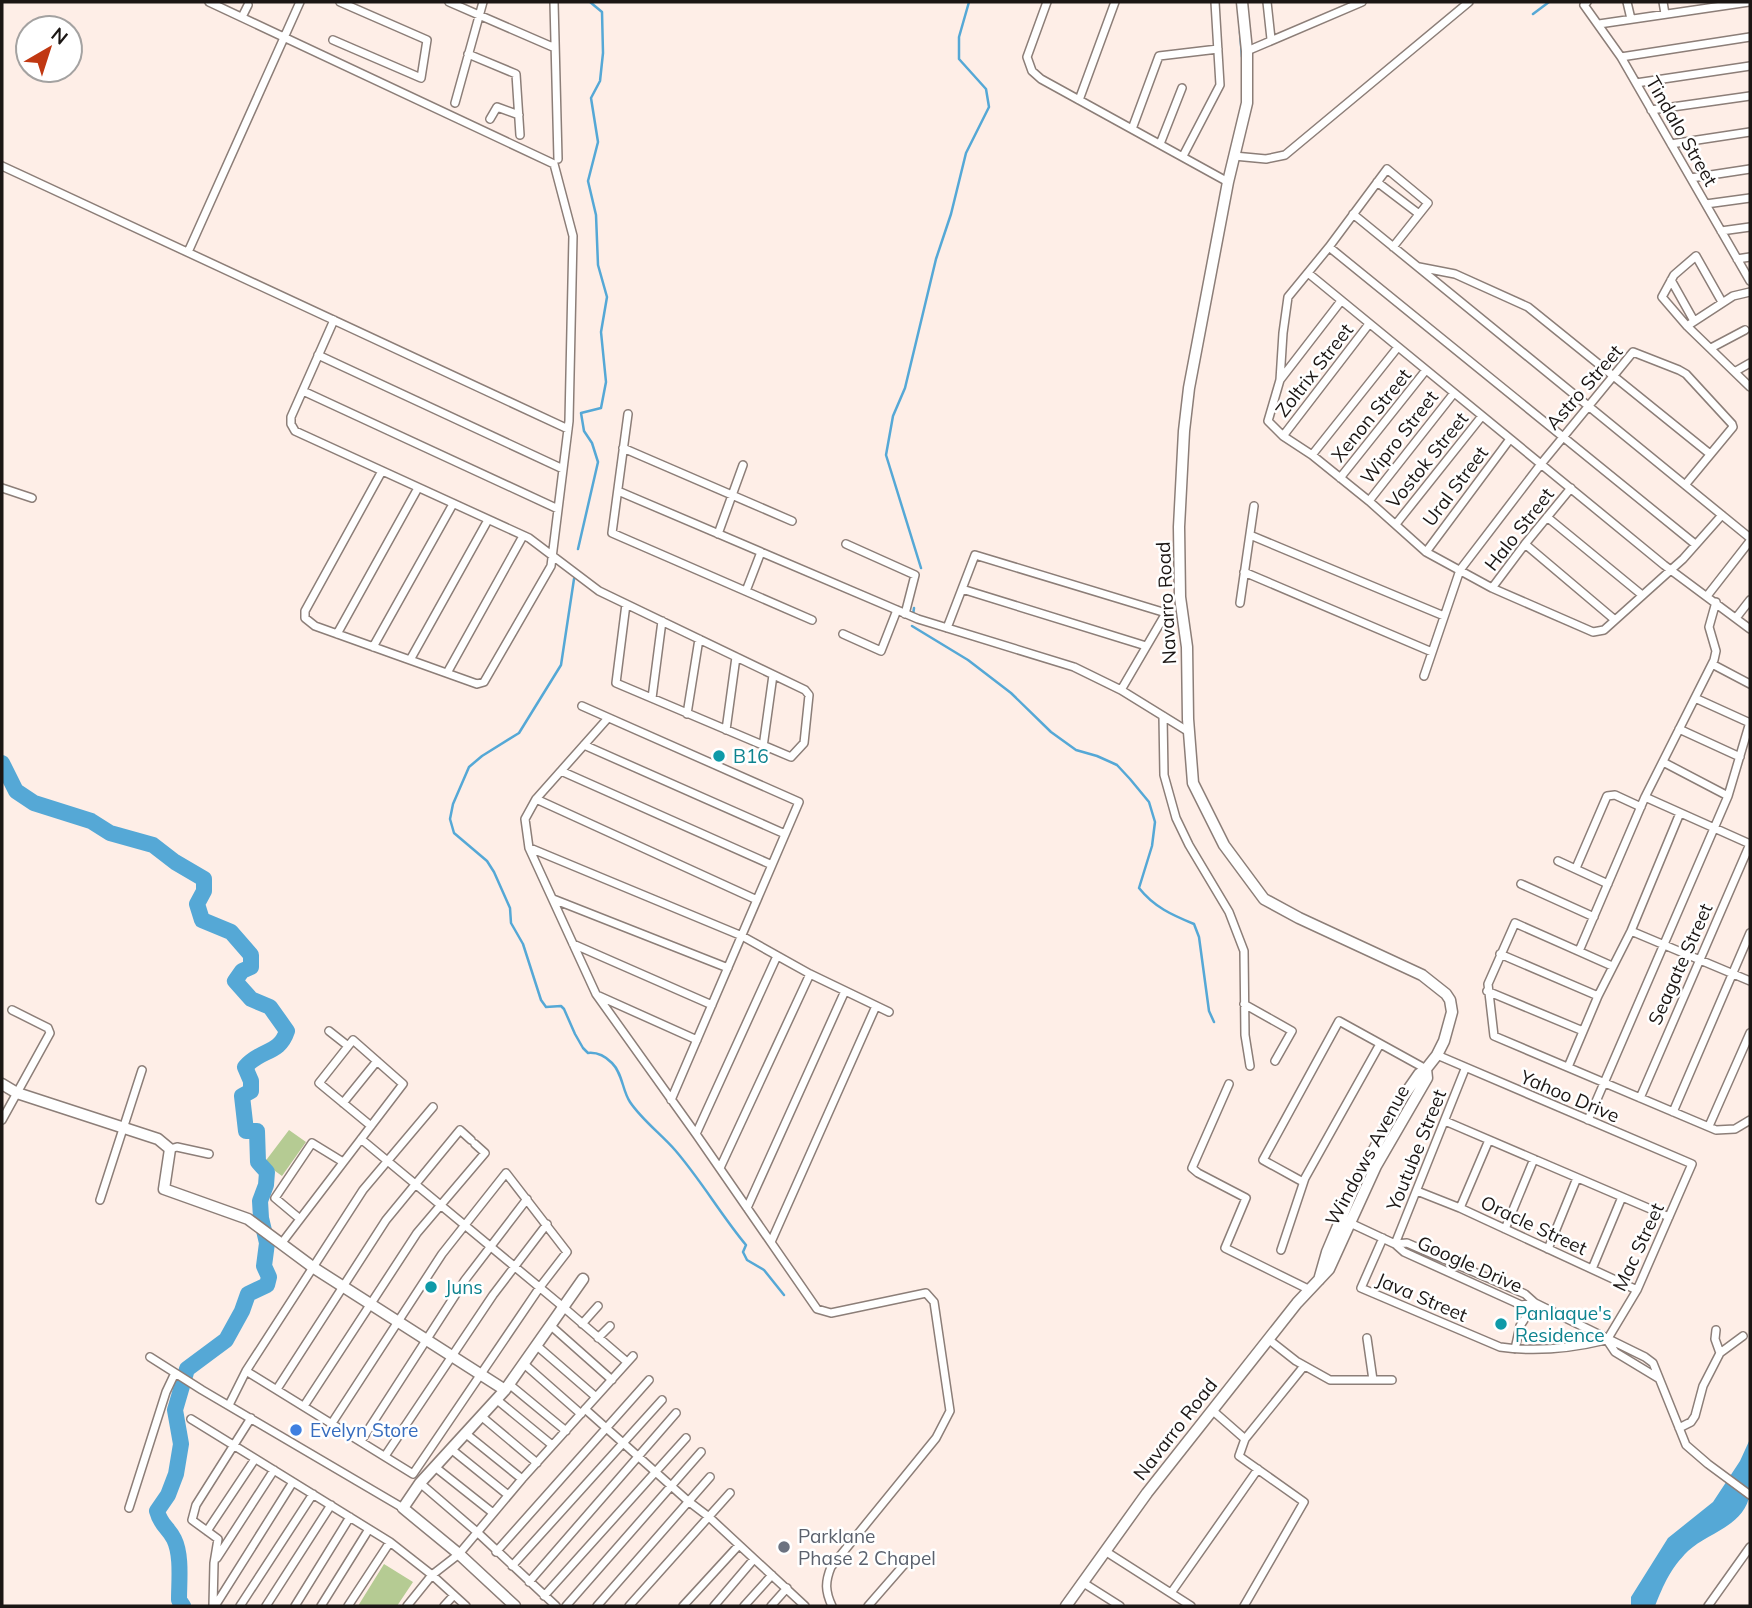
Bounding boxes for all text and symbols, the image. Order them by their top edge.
north arrow [14,14,84,84]
text: N [47,22,73,50]
street label: Tindalo Street [1641,72,1723,190]
street label: Zoltrix Street [1270,318,1358,422]
street label: Astro Street [1541,339,1628,434]
street label: Xenon Street [1326,363,1416,467]
street label: Wipro Street [1355,385,1443,489]
street label: Vostok Street [1381,407,1473,513]
street label: Ural Street [1417,441,1493,531]
street label: Halo Street [1479,482,1559,575]
street label: Navarro Road [1151,541,1181,665]
place label: B16 [733,744,769,768]
marker: B16 [711,748,727,764]
street label: Seagate Street [1642,899,1718,1029]
street label: Yahoo Drive [1516,1064,1623,1128]
street label: Windows Avenue [1320,1081,1414,1229]
street label: Youtube Street [1380,1086,1451,1215]
street label: Oracle Street [1477,1190,1591,1260]
street label: Mac Street [1607,1199,1669,1295]
street label: Google Drive [1414,1230,1526,1298]
street label: Java Street [1373,1267,1471,1327]
place label: Juns [445,1275,483,1299]
marker: Juns [423,1279,439,1295]
place label: Panlaque's Residence [1515,1301,1612,1347]
marker: Panlaque's Residence [1493,1316,1509,1332]
street label: Navarro Road [1128,1373,1222,1485]
place label: Evelyn Store [310,1418,418,1442]
marker: Evelyn Store [288,1422,304,1438]
place label: Parklane Phase 2 Chapel [798,1524,936,1570]
marker: Parklane Phase 2 Chapel [776,1539,792,1555]

